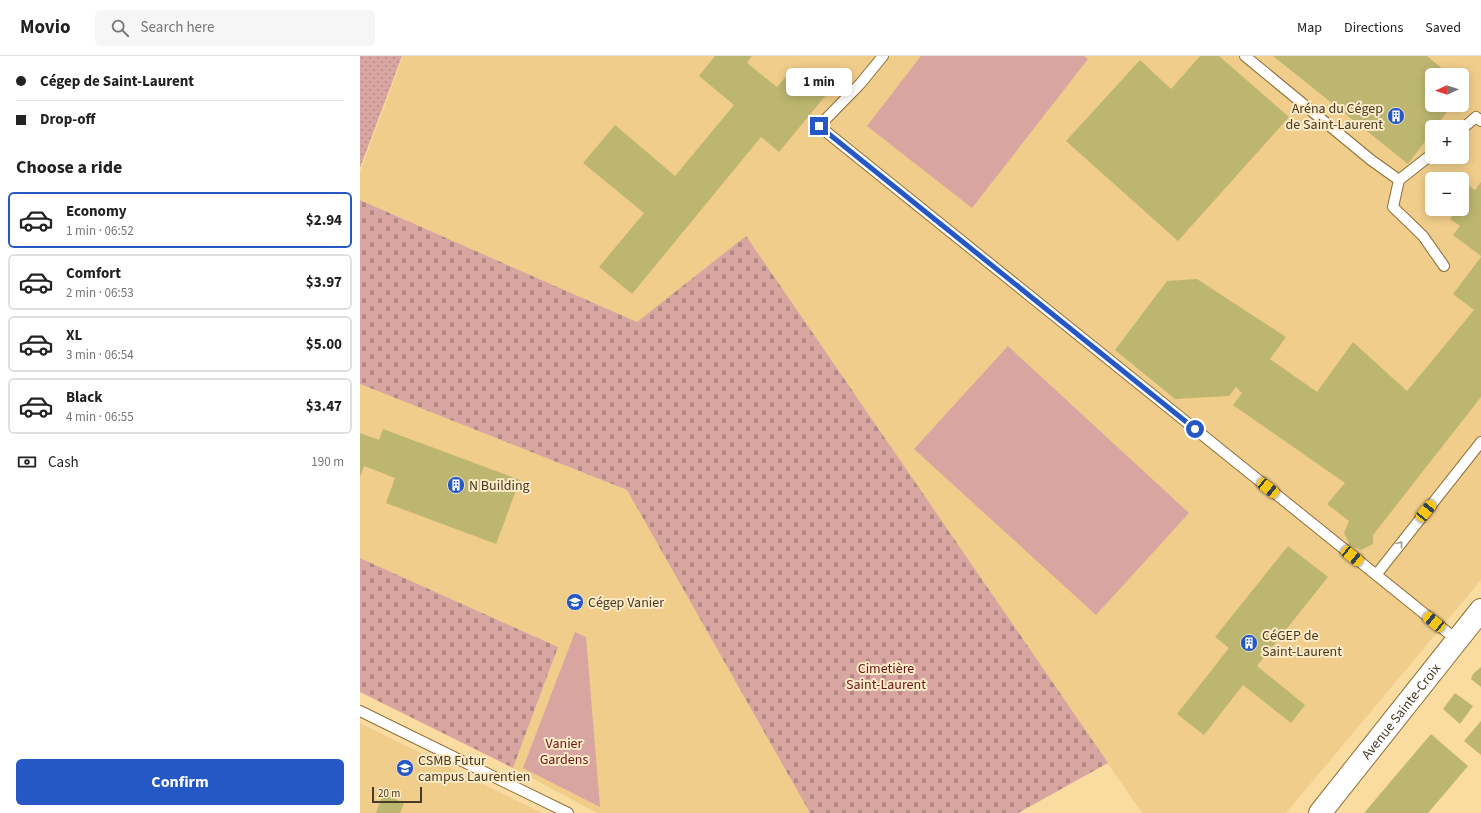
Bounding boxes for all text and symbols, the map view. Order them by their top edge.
search box [95,10,375,46]
text: Movio [20,14,71,41]
icon: search [109,17,131,39]
text: Search here [141,17,215,38]
text: Map [1297,18,1322,38]
text: Directions [1344,18,1403,38]
text: Saved [1425,18,1461,38]
callout: 1 min [786,68,852,96]
north arrow [1425,68,1469,112]
map controls [1425,68,1469,216]
text: Cégep de Saint-Laurent [40,71,194,92]
text: 1 min [803,73,835,91]
place label: Aréna du Cégep de Saint-Laurent [1286,99,1383,135]
building icon: Aréna du Cégep de Saint-Laurent [1386,106,1406,126]
text: Drop-off [40,109,95,130]
route end [810,117,828,135]
button: + [1425,120,1469,164]
text: Choose a ride [16,155,122,180]
button: − [1425,172,1469,216]
text: Economy [66,201,127,222]
icon: car [18,202,54,238]
text: $2.94 [306,210,342,231]
text: 1 min · 06:52 [66,222,134,240]
text: Comfort [66,263,121,284]
icon: car [18,264,54,300]
text: $3.97 [306,272,342,293]
text: 2 min · 06:53 [66,284,134,302]
text: XL [66,325,82,346]
icon: car [18,326,54,362]
text: $5.00 [306,334,342,355]
text: 3 min · 06:54 [66,346,134,364]
text: Black [66,387,103,408]
icon: car [18,388,54,424]
text: $3.47 [306,396,342,417]
text: 4 min · 06:55 [66,408,134,426]
route start [1186,420,1204,438]
icon: cash [16,451,38,473]
text: Cash [48,452,79,473]
text: 190 m [311,453,344,471]
building icon: N Building [446,475,466,495]
place label: N Building [469,476,530,496]
car [1255,476,1281,500]
car [1414,498,1438,524]
one-way arrow [1395,542,1402,549]
car [1339,544,1365,568]
school or university icon: Cégep Vanier [565,592,585,612]
place label: Cégep Vanier [588,593,664,613]
car [1421,610,1447,634]
place label: CéGEP de Saint-Laurent [1262,626,1342,662]
building icon: CéGEP de Saint-Laurent [1239,633,1259,653]
park label: Cimetière Saint-Laurent [846,659,926,695]
street label: Avenue Sainte-Croix [1357,659,1446,764]
park label: Vanier Gardens [540,734,588,770]
place label: CSMB Futur campus Laurentien [418,751,531,787]
school or university icon: CSMB Futur campus Laurentien [395,758,415,778]
button: Confirm [16,759,344,805]
scale bar [372,785,422,804]
text: 20 m [378,786,400,801]

